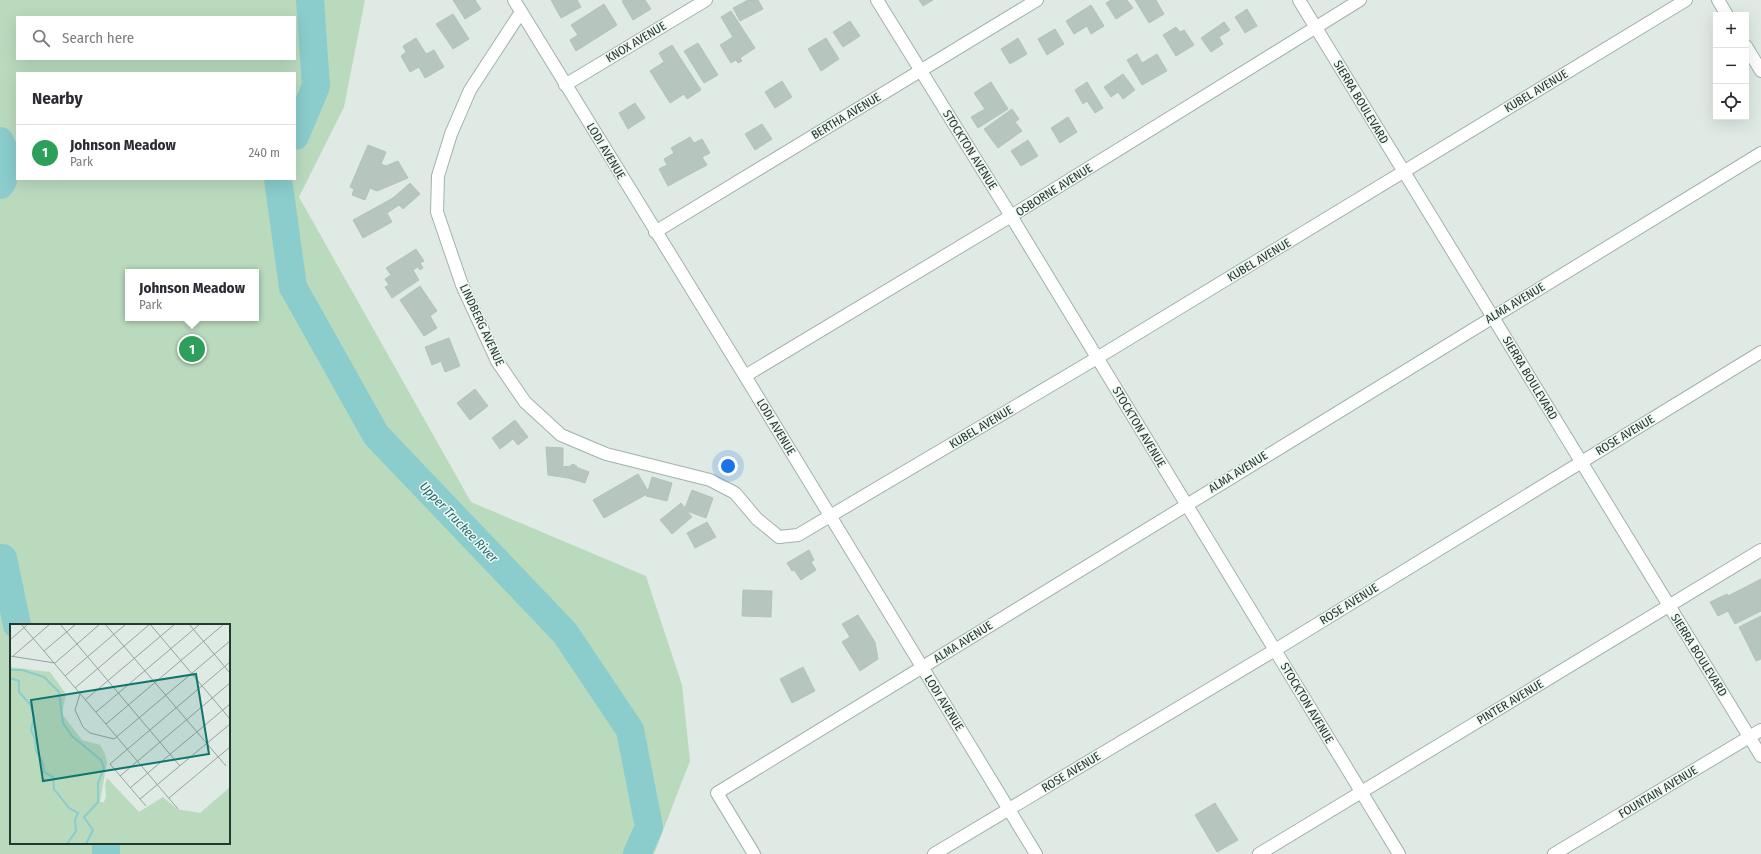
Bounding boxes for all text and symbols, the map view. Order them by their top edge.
map controls [1713,12,1749,120]
button: + [1713,12,1749,48]
search box [16,16,296,60]
street label: KNOX AVENUE [603,18,669,65]
icon: search [30,27,52,49]
text: Search here [62,29,134,47]
button: − [1713,48,1749,84]
street label: SIERRA BOULEVARD [1331,58,1391,146]
street label: KUBEL AVENUE [1502,66,1571,115]
button: locate [1713,84,1749,120]
text: Nearby [32,88,83,109]
street label: BERTHA AVENUE [809,90,883,142]
street label: STOCKTON AVENUE [940,108,1000,193]
street label: LODI AVENUE [584,120,628,182]
text: Johnson Meadow [70,136,176,154]
text: 1 [42,145,48,160]
text: 240 m [248,145,280,160]
text: Park [70,154,93,169]
street label: OSBORNE AVENUE [1013,161,1095,219]
street label: KUBEL AVENUE [1225,235,1294,284]
popup [125,269,259,321]
text: Johnson Meadow [139,279,245,297]
street label: ALMA AVENUE [1483,280,1548,326]
street label: LINDBERG AVENUE [457,282,507,369]
text: Park [139,297,162,312]
pin: 1 [179,334,205,364]
street label: SIERRA BOULEVARD [1500,334,1560,422]
street label: STOCKTON AVENUE [1109,384,1169,470]
street label: LODI AVENUE [754,396,798,458]
street label: KUBEL AVENUE [947,402,1016,451]
street label: ROSE AVENUE [1593,412,1657,458]
street label: ALMA AVENUE [1206,448,1270,496]
your location [718,456,738,476]
water label: Upper Truckee River [417,479,501,566]
street label: ROSE AVENUE [1317,580,1381,627]
street label: SIERRA BOULEVARD [1668,611,1730,699]
street label: ALMA AVENUE [931,618,995,666]
inset map [10,624,230,844]
street label: STOCKTON AVENUE [1277,660,1337,746]
street label: LODI AVENUE [921,673,967,734]
street label: PINTER AVENUE [1474,676,1546,727]
street label: ROSE AVENUE [1039,749,1103,795]
street label: FOUNTAIN AVENUE [1616,763,1700,821]

